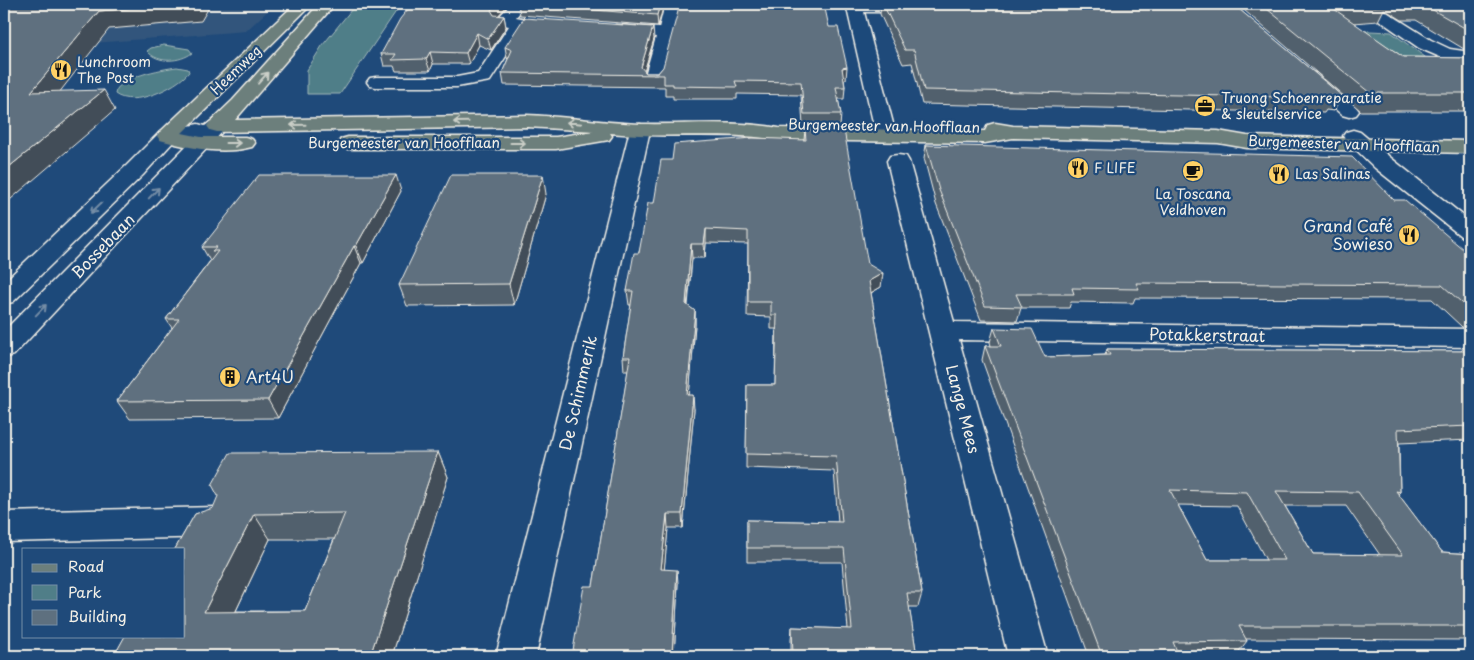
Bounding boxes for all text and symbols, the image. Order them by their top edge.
street label: Heemweg [205,40,266,99]
place label: Lunchroom The Post [77,51,151,88]
restaurant icon: Lunchroom The Post [49,58,73,82]
one-way arrow [257,72,268,85]
place label: Truong Schoenreparatie & sleutelservice [1221,87,1382,124]
office icon: Truong Schoenreparatie & sleutelservice [1193,94,1217,118]
street label: Burgemeester van Hoofflaan [788,113,980,138]
one-way arrow [453,118,469,127]
one-way arrow [566,118,582,128]
one-way arrow [291,121,307,130]
street label: Burgemeester van Hoofflaan [1248,130,1440,157]
street label: Burgemeester van Hoofflaan [308,132,500,153]
one-way arrow [224,138,241,148]
one-way arrow [510,138,526,148]
restaurant icon: F LIFE [1066,156,1090,180]
place label: F LIFE [1094,157,1136,178]
cafe icon: La Toscana Veldhoven [1181,159,1205,183]
restaurant icon: Las Salinas [1267,162,1291,186]
place label: Las Salinas [1295,163,1370,184]
place label: La Toscana Veldhoven [1155,183,1231,220]
one-way arrow [148,187,160,199]
one-way arrow [90,202,102,214]
street label: Bossebaan [65,207,139,283]
place label: Grand Café Sowieso [1303,213,1393,255]
restaurant icon: Grand Café Sowieso [1397,223,1421,247]
one-way arrow [35,304,47,316]
street label: Potakkerstraat [1149,321,1266,347]
street label: De Schimmerik [552,333,602,453]
street label: Lange Mees [941,362,987,456]
place label: Art4U [246,364,294,388]
building icon: Art4U [218,365,242,389]
legend [22,548,185,638]
text: Road [68,554,104,577]
text: Park [68,580,102,603]
text: Building [68,604,127,627]

